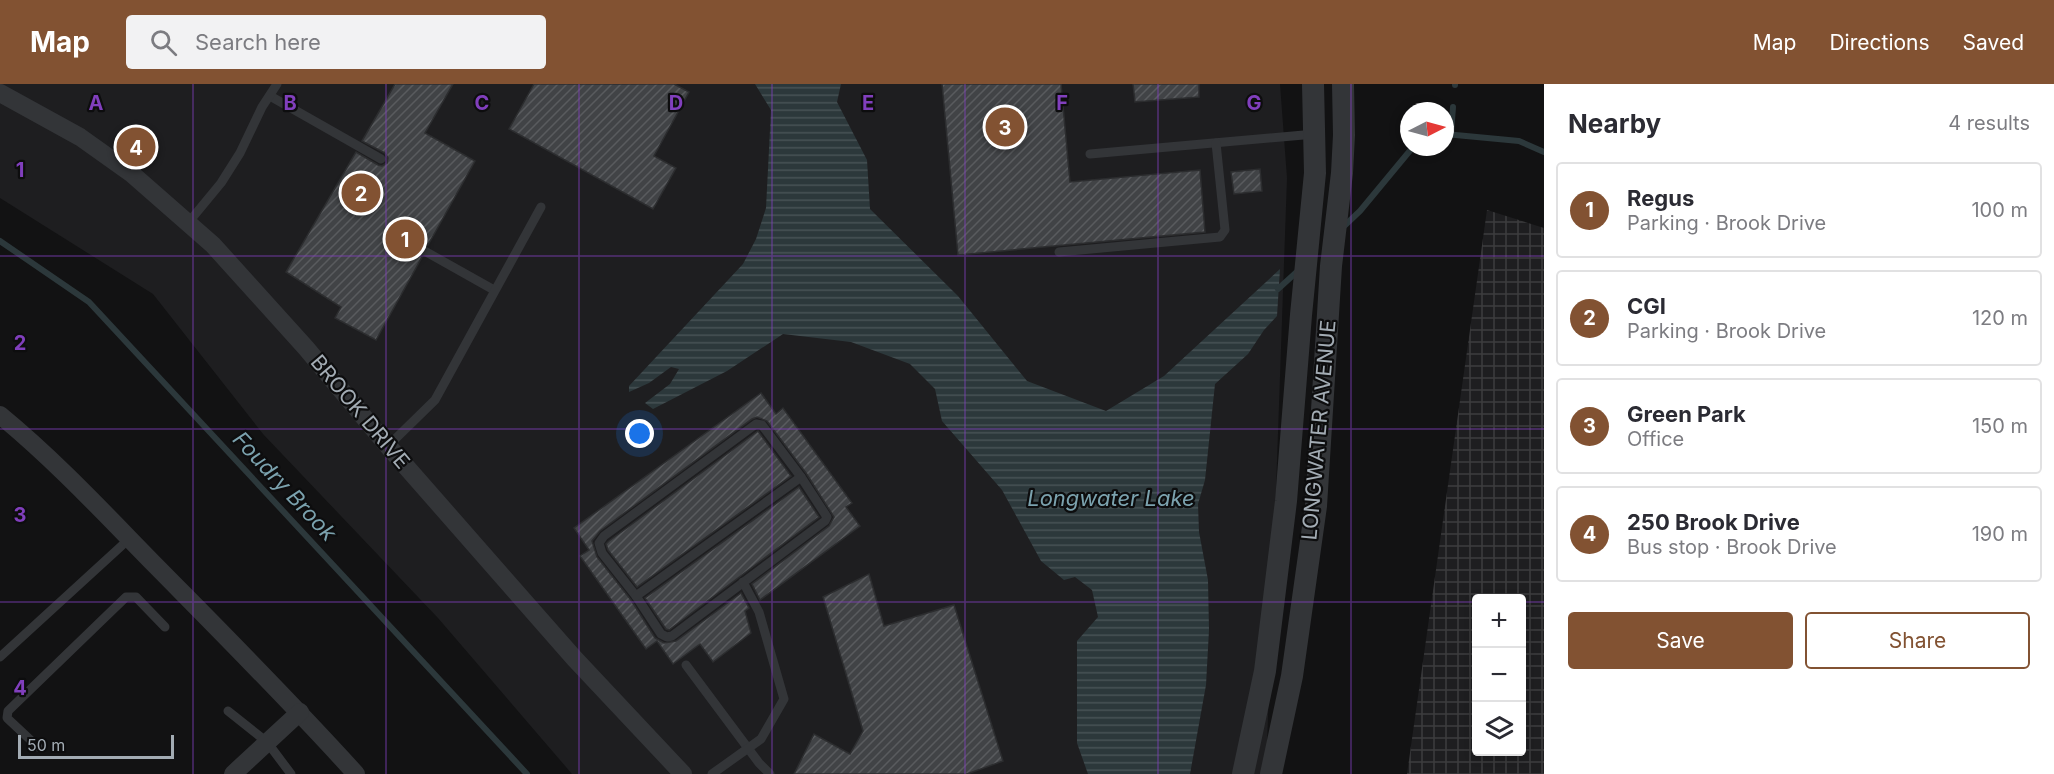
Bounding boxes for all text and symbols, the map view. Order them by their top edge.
search box [126,15,546,69]
text: Map [30,25,90,59]
icon: search [147,26,180,59]
text: Search here [195,29,321,55]
text: Map [1753,30,1796,55]
text: Directions [1829,30,1930,55]
text: Saved [1963,30,2024,55]
text: A [89,91,104,115]
text: B [283,91,297,115]
text: C [475,91,489,115]
text: D [669,91,683,115]
text: E [862,91,874,115]
text: F [1056,91,1068,115]
text: G [1246,91,1262,115]
north arrow [1400,102,1454,156]
pin: 3 [986,104,1024,150]
text: Nearby [1568,108,1661,139]
text: 4 results [1948,111,2030,135]
pin: 4 [116,124,156,170]
text: 1 [16,158,24,182]
pin: 2 [342,170,380,216]
text: Regus [1627,185,1694,211]
text: 1 [1585,198,1594,222]
text: 100 m [1971,198,2028,222]
text: Parking · Brook Drive [1627,211,1826,235]
pin: 1 [386,216,424,262]
text: CGI [1627,293,1666,319]
text: 2 [1583,306,1596,330]
text: 120 m [1972,306,2028,330]
street label: LONGWATER AVENUE [1296,319,1341,541]
text: Parking · Brook Drive [1627,319,1826,343]
text: 2 [14,331,26,355]
street label: BROOK DRIVE [306,350,415,474]
text: Green Park [1627,401,1746,427]
text: 3 [1583,414,1596,438]
text: 150 m [1972,414,2028,438]
your location [625,419,654,448]
water label: Foudry Brook [228,426,343,547]
text: Office [1627,427,1684,451]
water label: Longwater Lake [1027,485,1195,511]
text: 3 [14,503,26,527]
text: 250 Brook Drive [1627,509,1800,535]
text: 4 [1583,522,1596,546]
text: 190 m [1972,522,2028,546]
text: Bus stop · Brook Drive [1627,535,1837,559]
map controls [1472,594,1526,756]
button: + [1472,594,1526,648]
button: Save [1568,612,1793,669]
button: Share [1805,612,2030,669]
button: − [1472,648,1526,702]
text: 4 [13,676,27,700]
button: layers [1472,702,1526,756]
scale bar [18,732,174,760]
text: 50 m [27,735,65,755]

